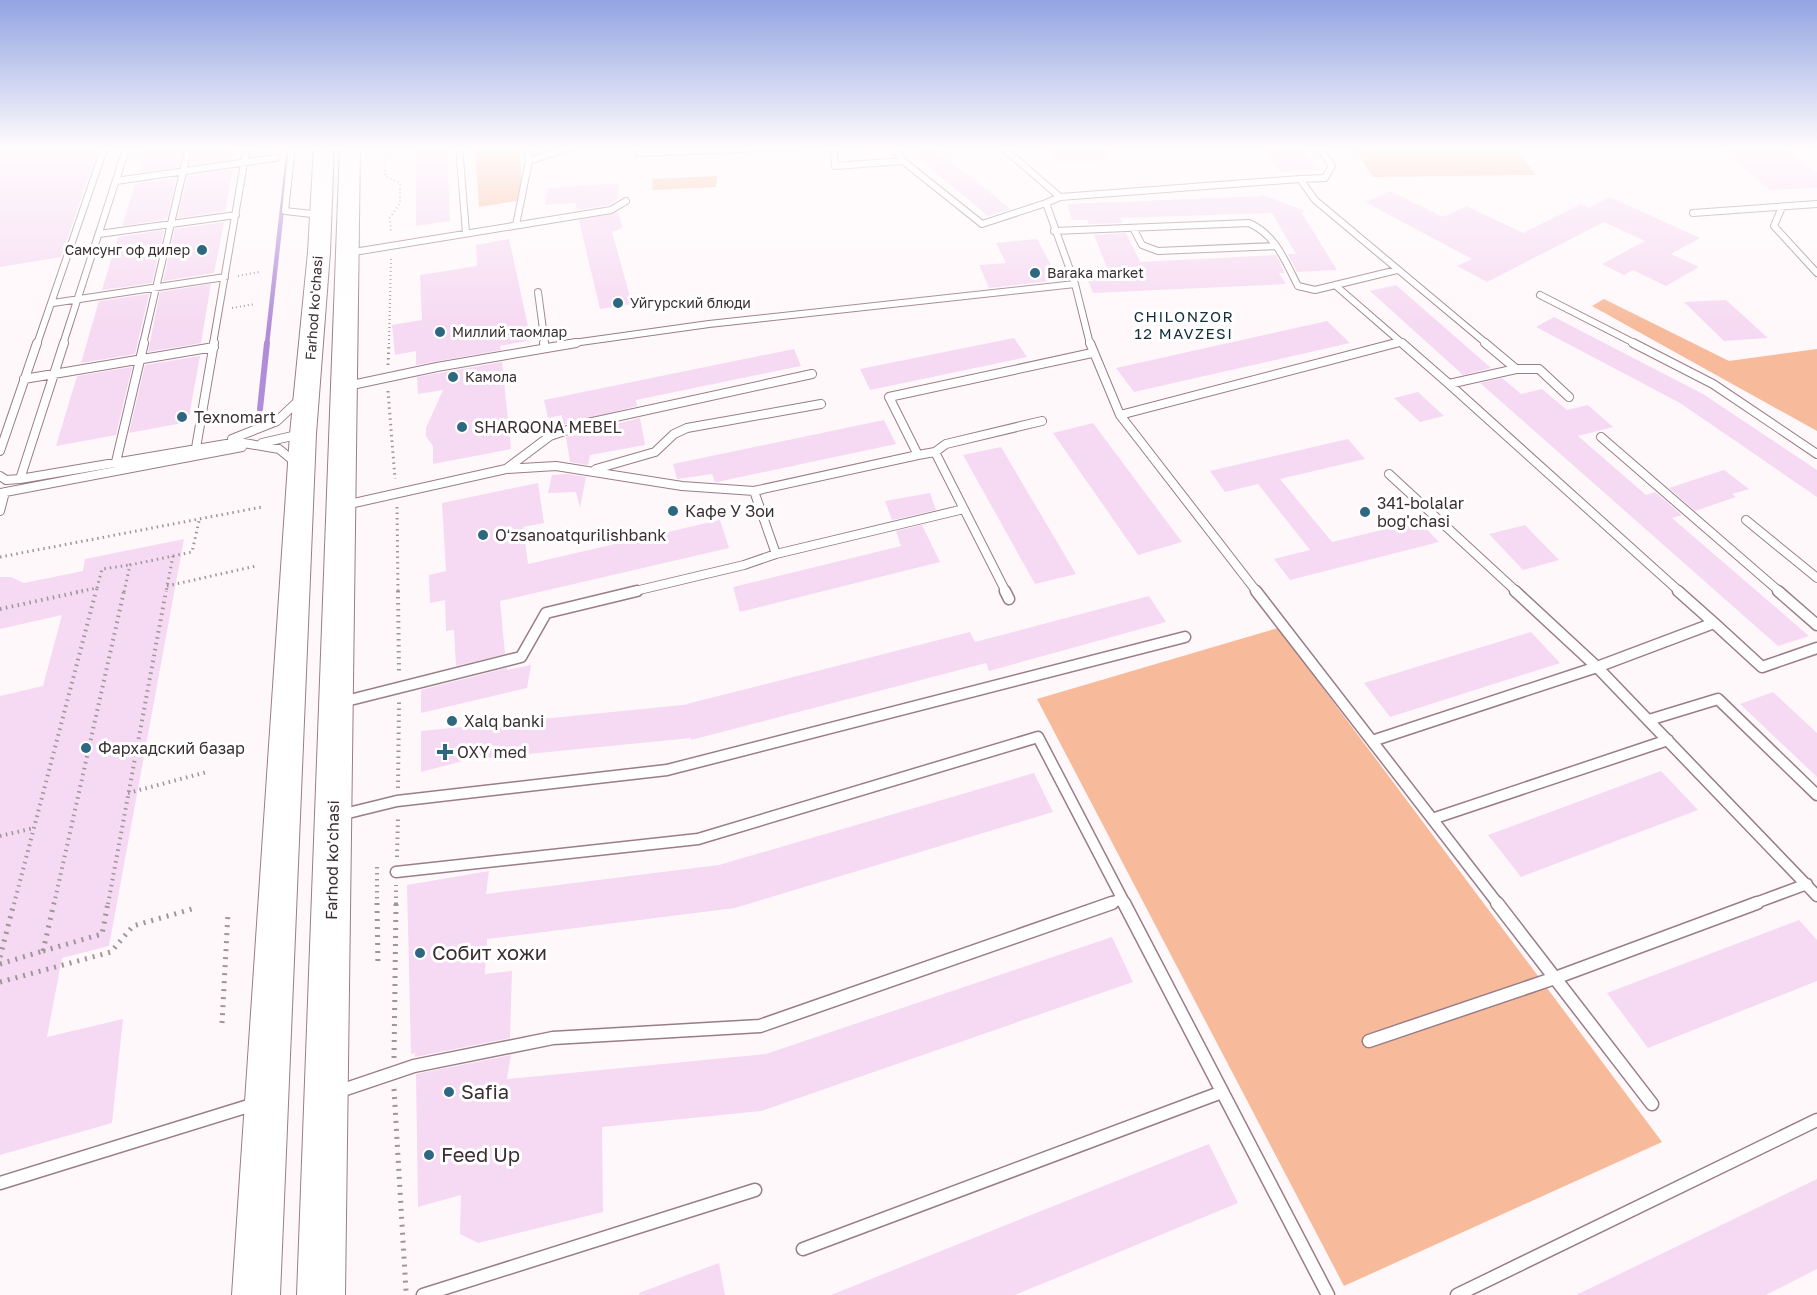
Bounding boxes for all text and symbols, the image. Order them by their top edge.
place label: Самсунг оф дилер [65,241,190,258]
marker: Самсунг оф дилер [195,243,209,257]
street label: Farhod ko'chasi [301,255,326,361]
place label: Baraka market [1047,264,1144,281]
marker: Baraka market [1028,266,1042,280]
place label: Уйгурский блюди [630,294,751,311]
marker: Уйгурский блюди [611,296,625,310]
district label: CHILONZOR 12 MAVZESI [1134,307,1234,342]
place label: Миллий таомлар [452,323,567,340]
marker: Миллий таомлар [433,325,447,339]
place label: Камола [465,368,517,385]
marker: Камола [446,370,460,384]
place label: Texnomart [194,407,276,427]
marker: Texnomart [175,410,189,424]
place label: SHARQONA MEBEL [474,417,622,437]
marker: SHARQONA MEBEL [455,420,469,434]
place label: 341-bolalar bog'chasi [1377,493,1464,531]
place label: Кафе У Зои [685,501,775,521]
marker: Кафе У Зои [666,504,680,518]
marker: 341-bolalar bog'chasi [1358,505,1372,519]
place label: Oʻzsanoatqurilishbank [495,525,666,545]
marker: Oʻzsanoatqurilishbank [476,528,490,542]
place label: Xalq banki [464,711,544,731]
marker: Xalq banki [445,714,459,728]
place label: Фархадский базар [98,738,245,758]
marker: Фархадский базар [79,741,93,755]
place label: OXY med [457,742,527,762]
marker: OXY med [438,745,452,759]
street label: Farhod ko'chasi [321,800,343,920]
place label: Собит хожи [432,940,547,964]
marker: Собит хожи [413,946,427,960]
place label: Safia [461,1079,509,1103]
marker: Safia [442,1085,456,1099]
place label: Feed Up [441,1142,520,1166]
marker: Feed Up [422,1148,436,1162]

